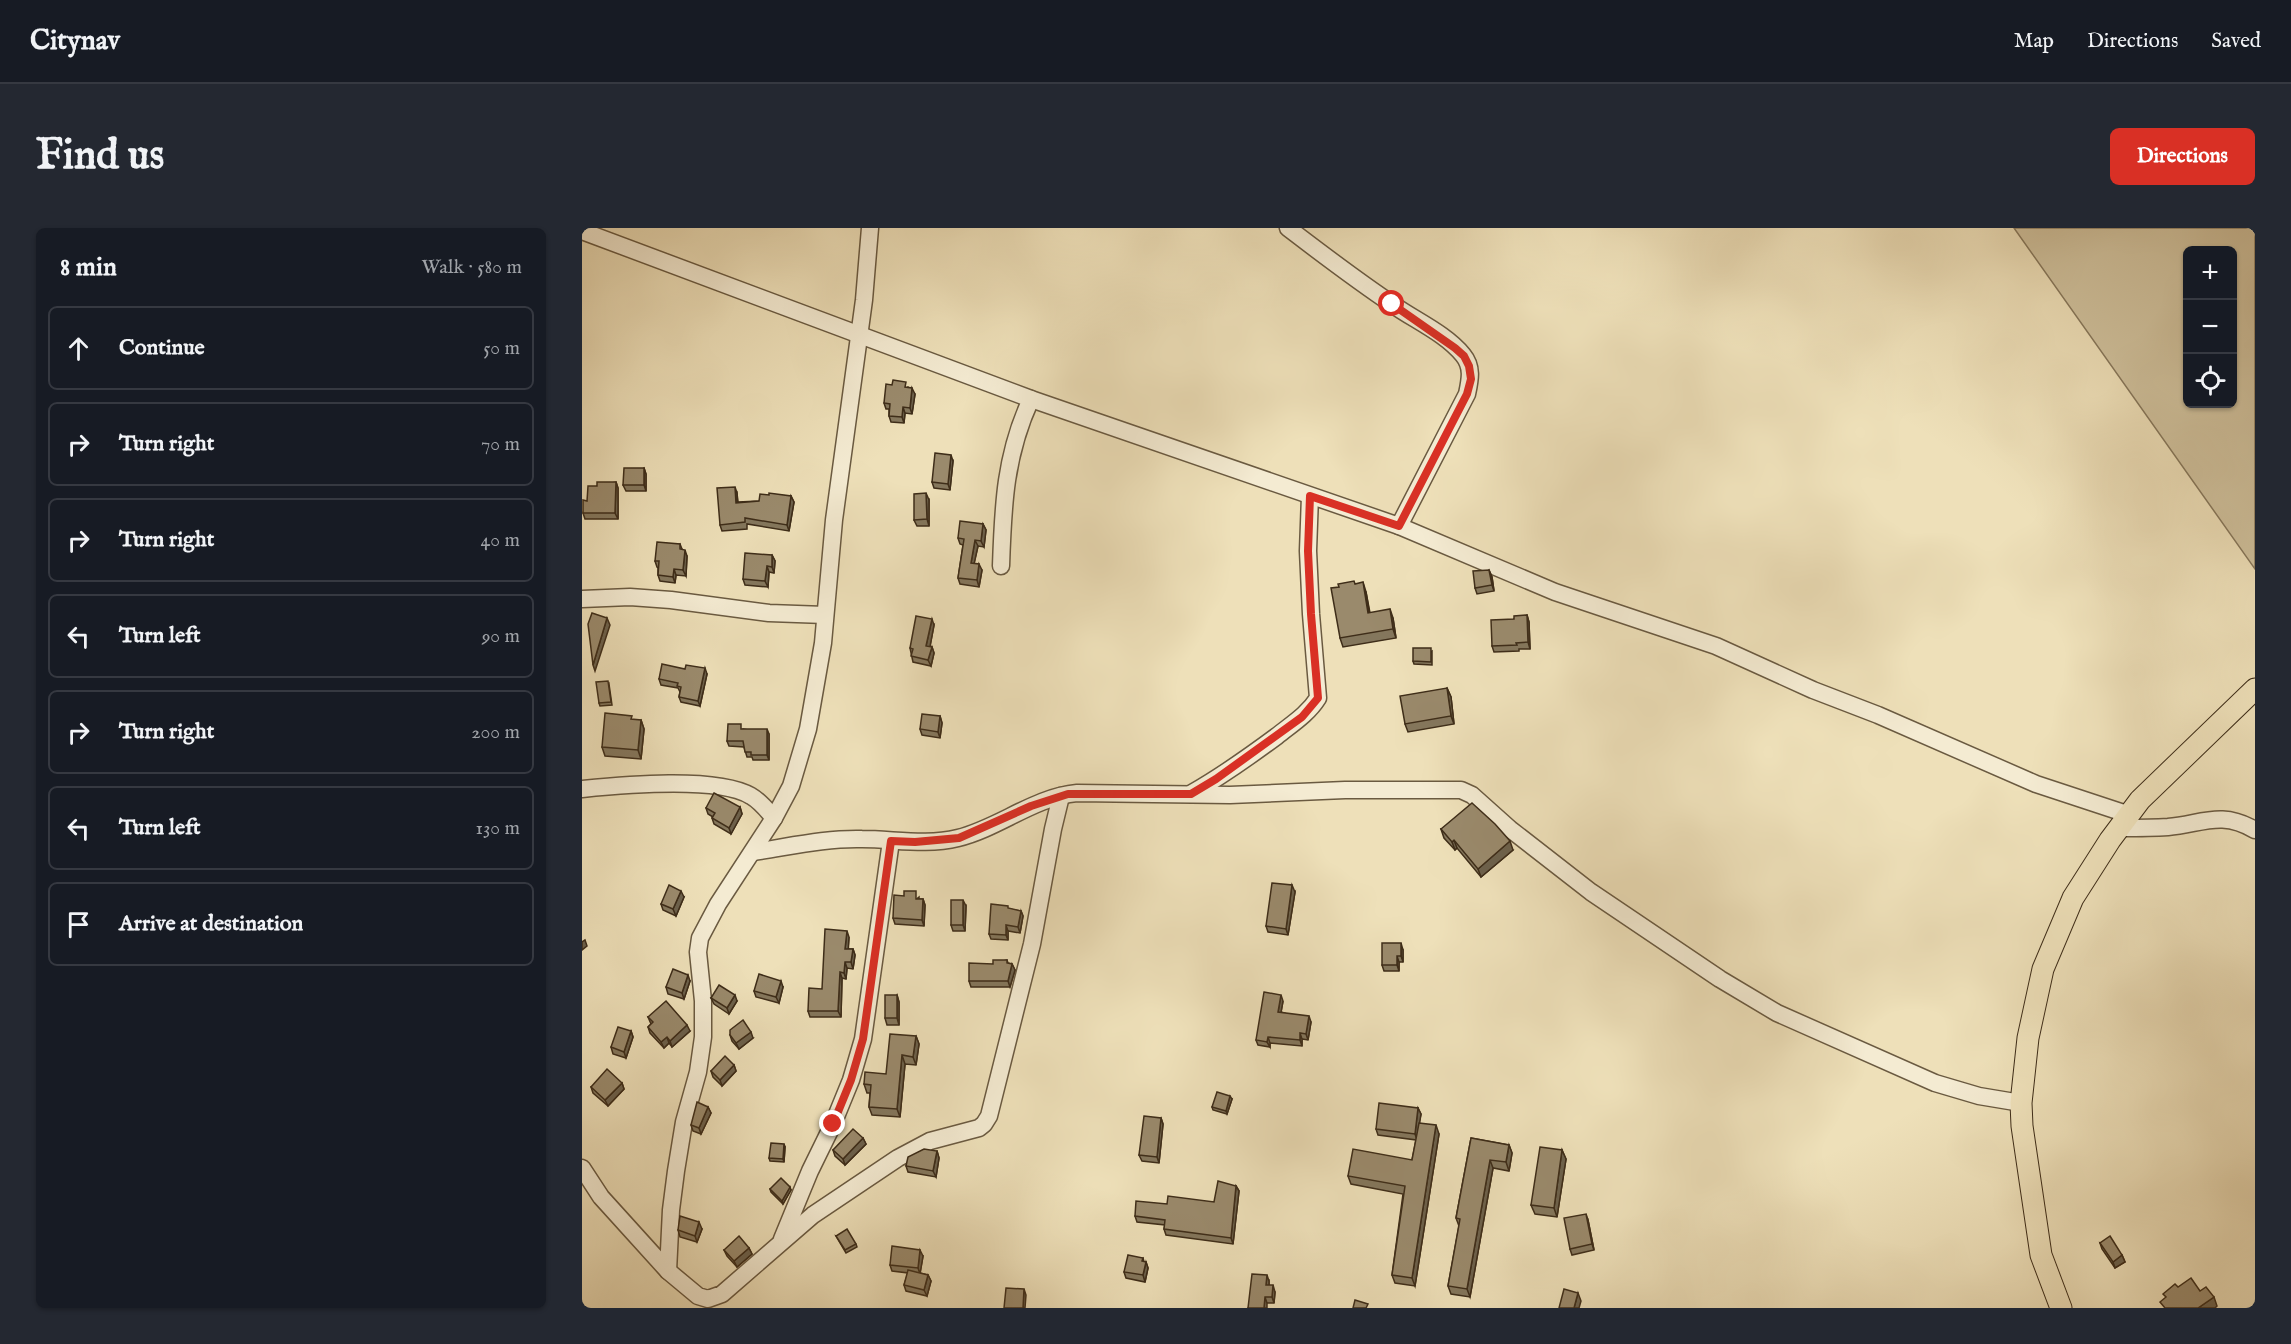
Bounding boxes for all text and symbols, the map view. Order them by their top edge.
text: Citynav [30,24,120,59]
text: Map [2014,28,2054,55]
text: Directions [2087,28,2178,55]
text: Saved [2211,28,2261,55]
button: Directions [2110,128,2255,185]
text: Find us [36,130,164,183]
map controls [2183,246,2237,408]
button: + [2183,246,2237,300]
text: 8 min [60,251,117,284]
text: Walk · 580 m [421,255,522,280]
route start [1378,290,1404,316]
button: − [2183,300,2237,354]
icon: ahead [62,332,95,365]
text: Continue [119,334,205,362]
text: 50 m [483,336,520,361]
button: locate [2183,354,2237,408]
icon: right [62,428,95,461]
text: Turn right [119,430,214,458]
text: 70 m [481,432,520,457]
icon: right [62,524,95,557]
text: Turn right [119,526,214,554]
text: 40 m [481,528,520,553]
icon: left [62,620,95,653]
text: Turn left [119,622,201,650]
text: 90 m [482,624,520,649]
icon: right [62,716,95,749]
text: Turn right [119,718,214,746]
text: 200 m [471,720,520,745]
icon: left [62,812,95,845]
text: Turn left [119,814,201,842]
text: 130 m [475,816,520,841]
icon: arrive [62,908,95,941]
text: Arrive at destination [119,910,303,938]
route end [819,1110,845,1136]

